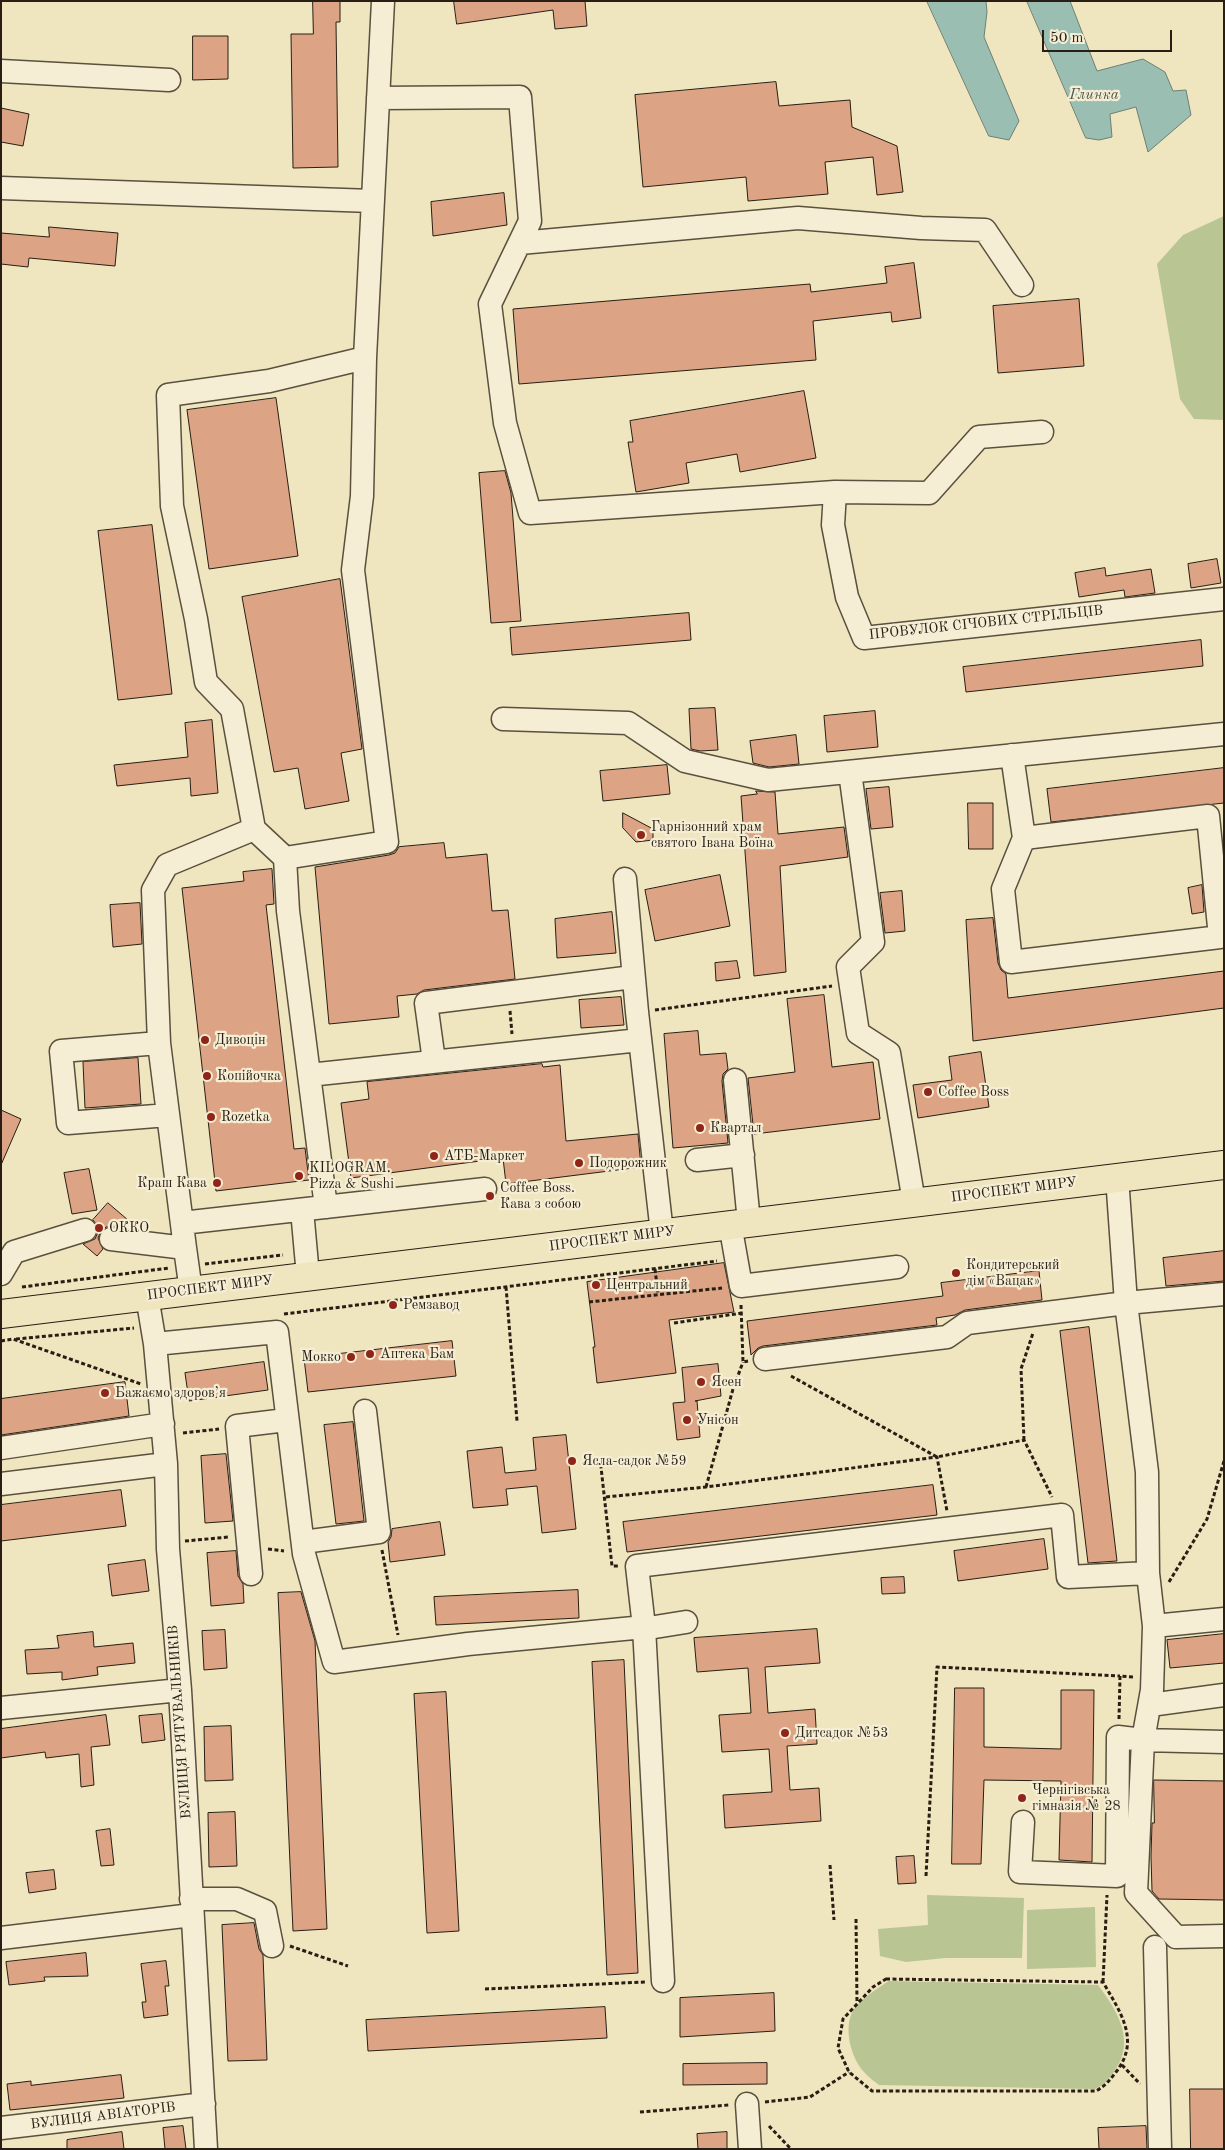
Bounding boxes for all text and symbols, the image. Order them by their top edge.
scale bar [1045,20,1175,52]
text: 50 m [1050,31,1084,46]
water label: Глинка [1069,86,1119,104]
street label: ПРОВУЛОК СІЧОВИХ СТРІЛЬЦІВ [868,602,1104,644]
place label: Гарнізонний храм святого Івана Воїна [651,819,774,852]
marker: Гарнізонний храм святого Івана Воїна [635,829,647,841]
place label: Дивоцін [215,1032,266,1048]
marker: Дивоцін [199,1034,211,1046]
place label: Копійочка [217,1068,281,1084]
marker: Копійочка [201,1070,213,1082]
place label: Coffee Boss [938,1084,1009,1100]
marker: Coffee Boss [922,1086,934,1098]
place label: Rozetka [221,1109,270,1125]
marker: Rozetka [205,1111,217,1123]
place label: Квартал [710,1120,762,1136]
marker: Квартал [694,1122,706,1134]
place label: АТБ-Маркет [444,1148,525,1164]
marker: АТБ-Маркет [428,1150,440,1162]
place label: Подорожник [589,1155,667,1171]
marker: Подорожник [573,1157,585,1169]
place label: KILOGRAM. Pizza & Sushi [309,1160,394,1192]
marker: KILOGRAM. Pizza & Sushi [293,1170,305,1182]
street label: ПРОСПЕКТ МИРУ [950,1174,1078,1206]
place label: Краш Кава [137,1175,207,1191]
marker: Краш Кава [211,1177,223,1189]
place label: Coffee Boss. Кава з собою [500,1180,581,1212]
marker: Coffee Boss. Кава з собою [484,1190,496,1202]
place label: ОККО [109,1220,149,1236]
marker: ОККО [93,1222,105,1234]
street label: ПРОСПЕКТ МИРУ [548,1223,676,1255]
place label: Кондитерський дім «Вацак» [966,1257,1059,1290]
marker: Кондитерський дім «Вацак» [950,1267,962,1279]
street label: ПРОСПЕКТ МИРУ [146,1272,274,1304]
place label: Центральний [606,1277,688,1293]
marker: Центральний [590,1279,602,1291]
place label: Ремзавод [403,1297,459,1313]
marker: Ремзавод [387,1299,399,1311]
place label: Аптека Бам [380,1346,454,1362]
marker: Аптека Бам [364,1348,376,1360]
place label: Мокко [301,1349,341,1365]
marker: Мокко [345,1351,357,1363]
place label: Ясен [711,1374,742,1390]
marker: Ясен [695,1376,707,1388]
place label: Бажаємо здоров’я [115,1385,226,1401]
marker: Бажаємо здоров’я [99,1387,111,1399]
place label: Унісон [697,1412,739,1428]
marker: Унісон [681,1414,693,1426]
place label: Ясла-садок №59 [582,1453,687,1469]
marker: Ясла-садок №59 [566,1455,578,1467]
street label: ВУЛИЦЯ РЯТУВАЛЬНИКІВ [165,1624,195,1820]
place label: Дитсадок №53 [795,1725,888,1741]
marker: Дитсадок №53 [779,1727,791,1739]
place label: Чернігівська гімназія № 28 [1032,1782,1121,1814]
marker: Чернігівська гімназія № 28 [1016,1792,1028,1804]
street label: ВУЛИЦЯ АВІАТОРІВ [30,2099,176,2133]

